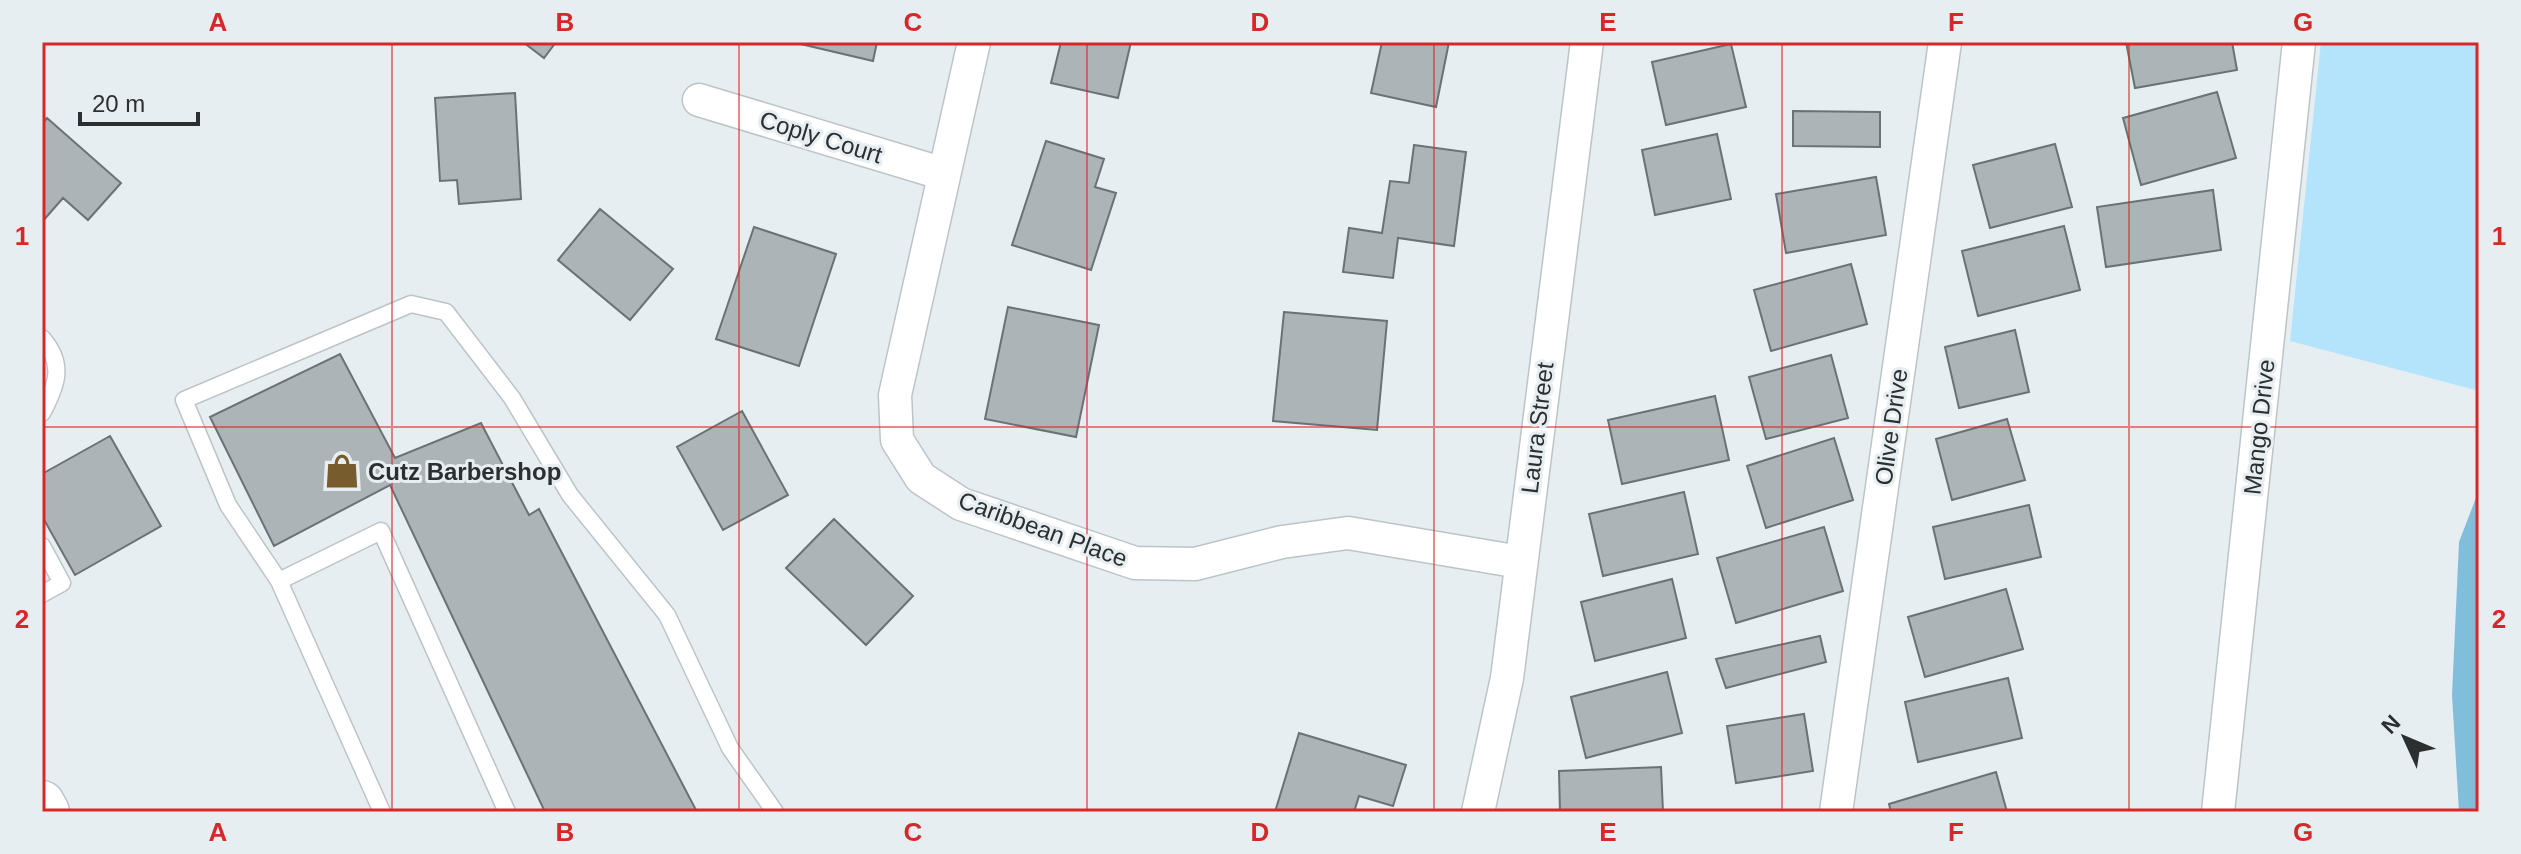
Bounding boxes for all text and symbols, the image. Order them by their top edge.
text: A [209,7,228,37]
text: B [556,7,574,37]
text: C [904,7,923,37]
text: D [1251,7,1269,37]
text: E [1599,7,1617,37]
text: F [1948,7,1964,37]
text: G [2293,7,2313,37]
scale bar [80,76,198,126]
text: 20 m [92,90,145,117]
street label: Coply Court [756,106,886,169]
text: 1 [15,221,29,251]
text: 1 [2492,221,2506,251]
street label: Mango Drive [2238,358,2280,496]
street label: Laura Street [1516,360,1558,495]
street label: Olive Drive [1869,367,1913,487]
shop icon: Cutz Barbershop [323,452,361,490]
place label: Cutz Barbershop [368,458,561,485]
street label: Caribbean Place [955,486,1131,572]
text: 2 [15,604,29,634]
text: 2 [2492,604,2506,634]
north arrow [2365,698,2445,778]
text: N [2376,710,2405,739]
text: A [209,817,228,847]
text: B [556,817,574,847]
text: C [904,817,923,847]
text: D [1251,817,1269,847]
text: E [1599,817,1617,847]
text: F [1948,817,1964,847]
text: G [2293,817,2313,847]

